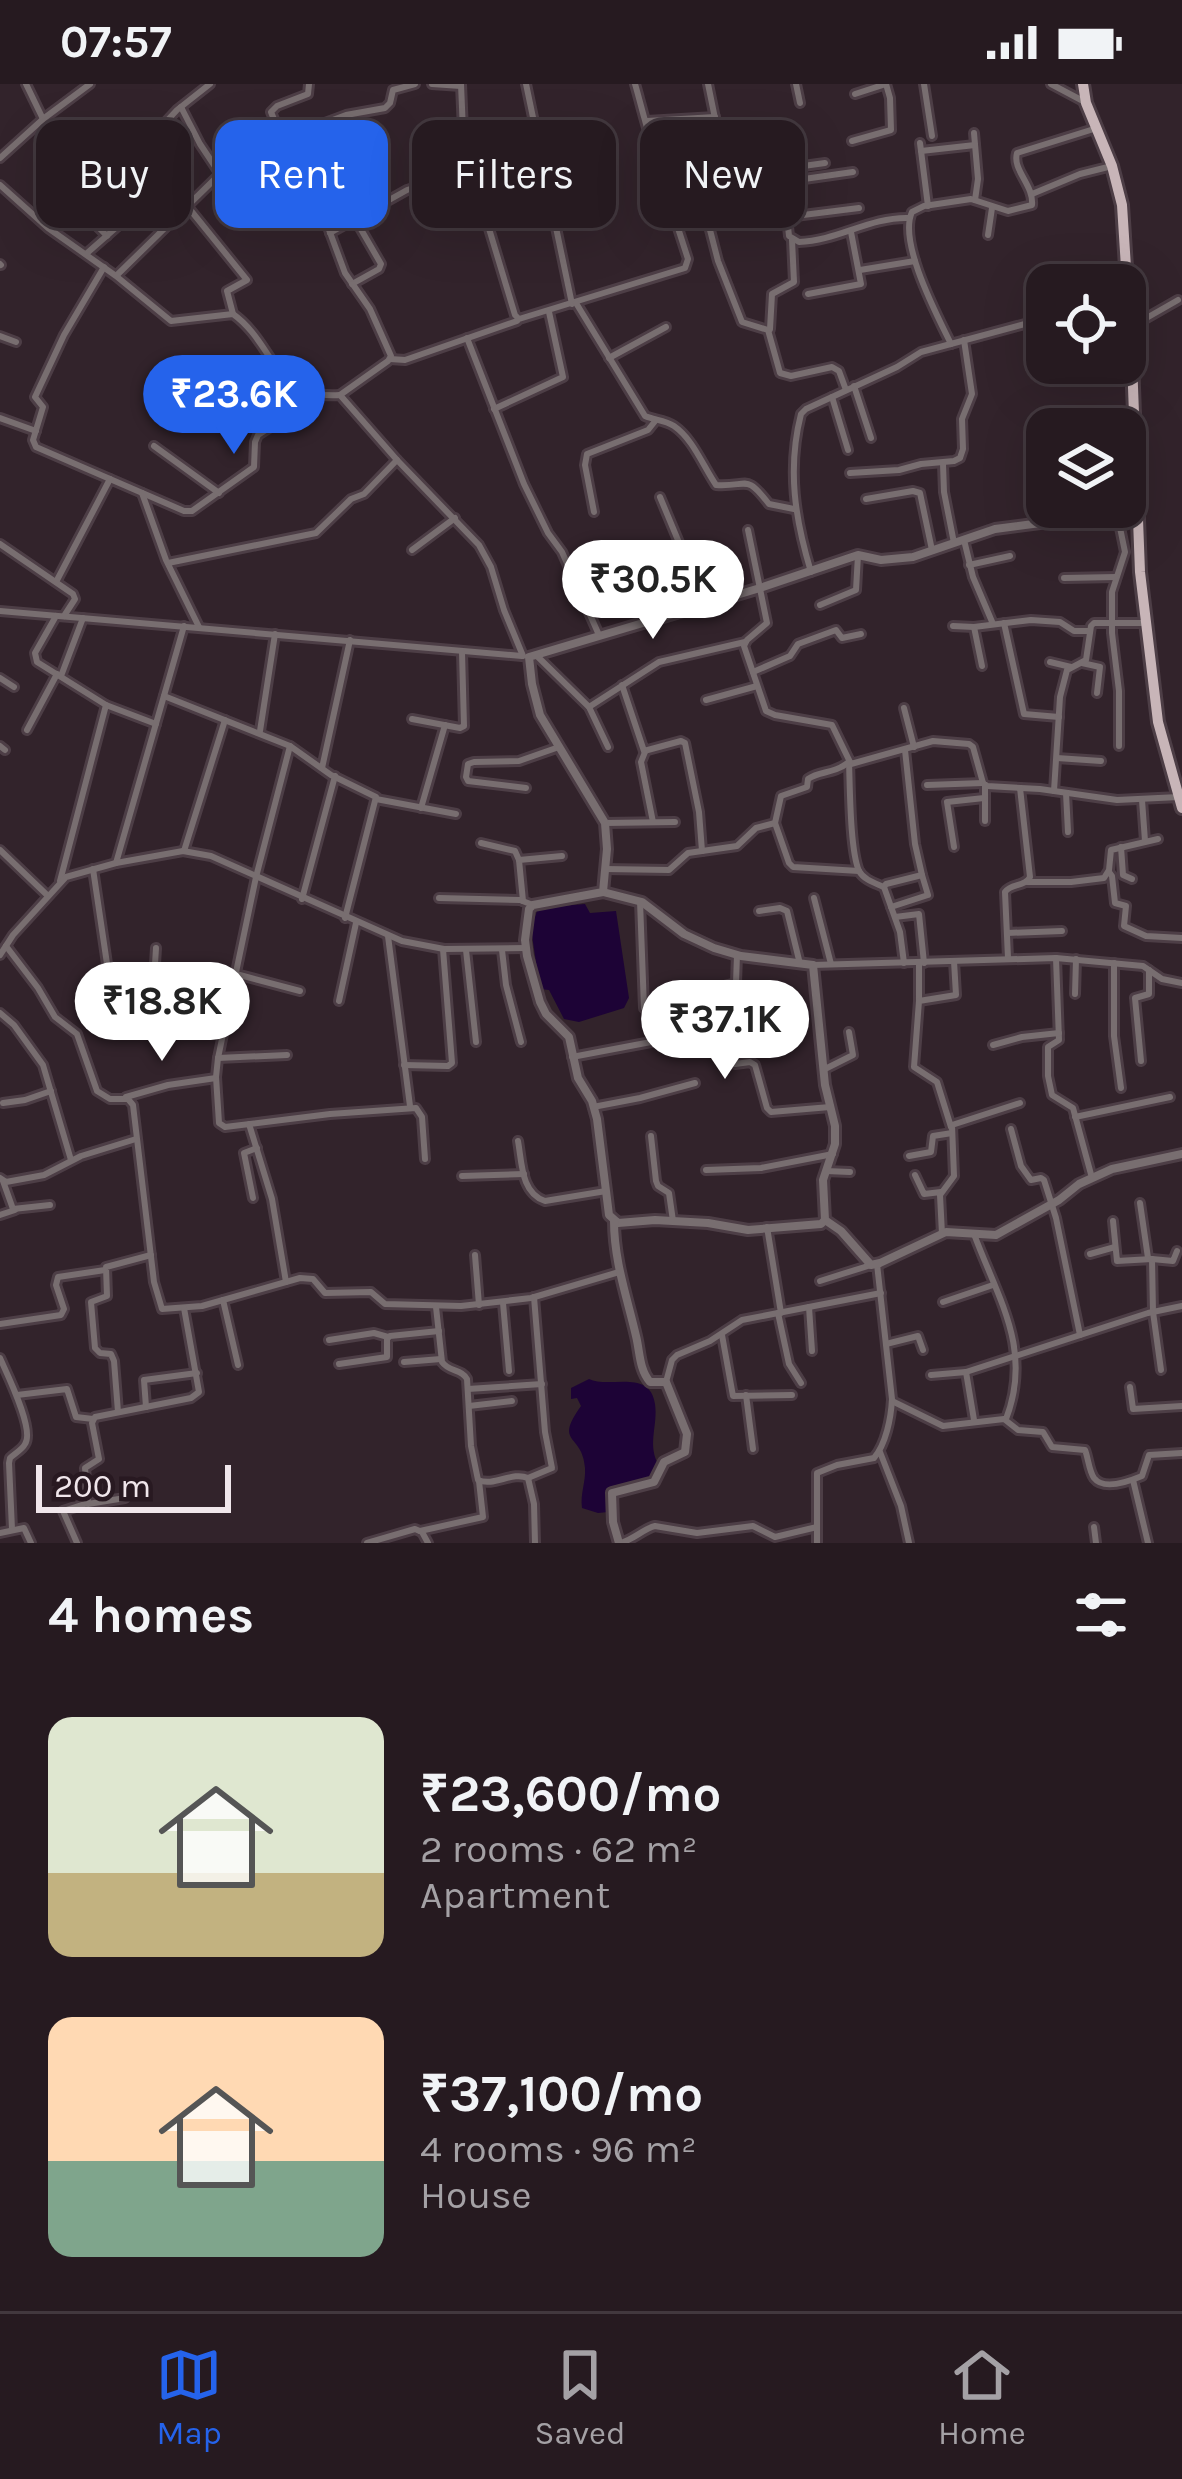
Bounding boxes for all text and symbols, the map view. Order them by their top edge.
text: 07:57 [60,16,172,68]
chip: Buy [36,120,191,228]
chip: Rent [215,120,388,228]
chip: Filters [412,120,616,228]
chip: New [640,120,805,228]
map controls [1026,264,1146,528]
button: locate [1026,264,1146,384]
pin: ₹23.6K [136,355,332,457]
text: ₹23.6K [170,371,298,417]
button: layers [1026,408,1146,528]
pin: ₹30.5K [555,540,751,642]
text: ₹30.5K [589,556,717,602]
pin: ₹18.8K [64,962,260,1064]
text: ₹18.8K [102,978,222,1024]
pin: ₹37.1K [627,980,823,1082]
text: ₹37.1K [668,996,782,1042]
scale bar [36,1459,231,1512]
text: 200 m [54,1467,151,1505]
icon: filters [1068,1582,1134,1648]
text: 4 homes [48,1585,254,1645]
text: ₹23,600/mo [420,1764,721,1824]
icon: home [144,1765,288,1909]
text: 2 rooms · 62 m² [420,1826,697,1872]
text: Apartment [420,1872,610,1918]
text: ₹37,100/mo [420,2064,703,2124]
icon: home [144,2065,288,2209]
text: 4 rooms · 96 m² [420,2126,697,2172]
text: House [420,2172,532,2218]
tab: Map [156,2342,222,2452]
tab: Saved [534,2342,626,2452]
tab: Home [938,2342,1026,2452]

